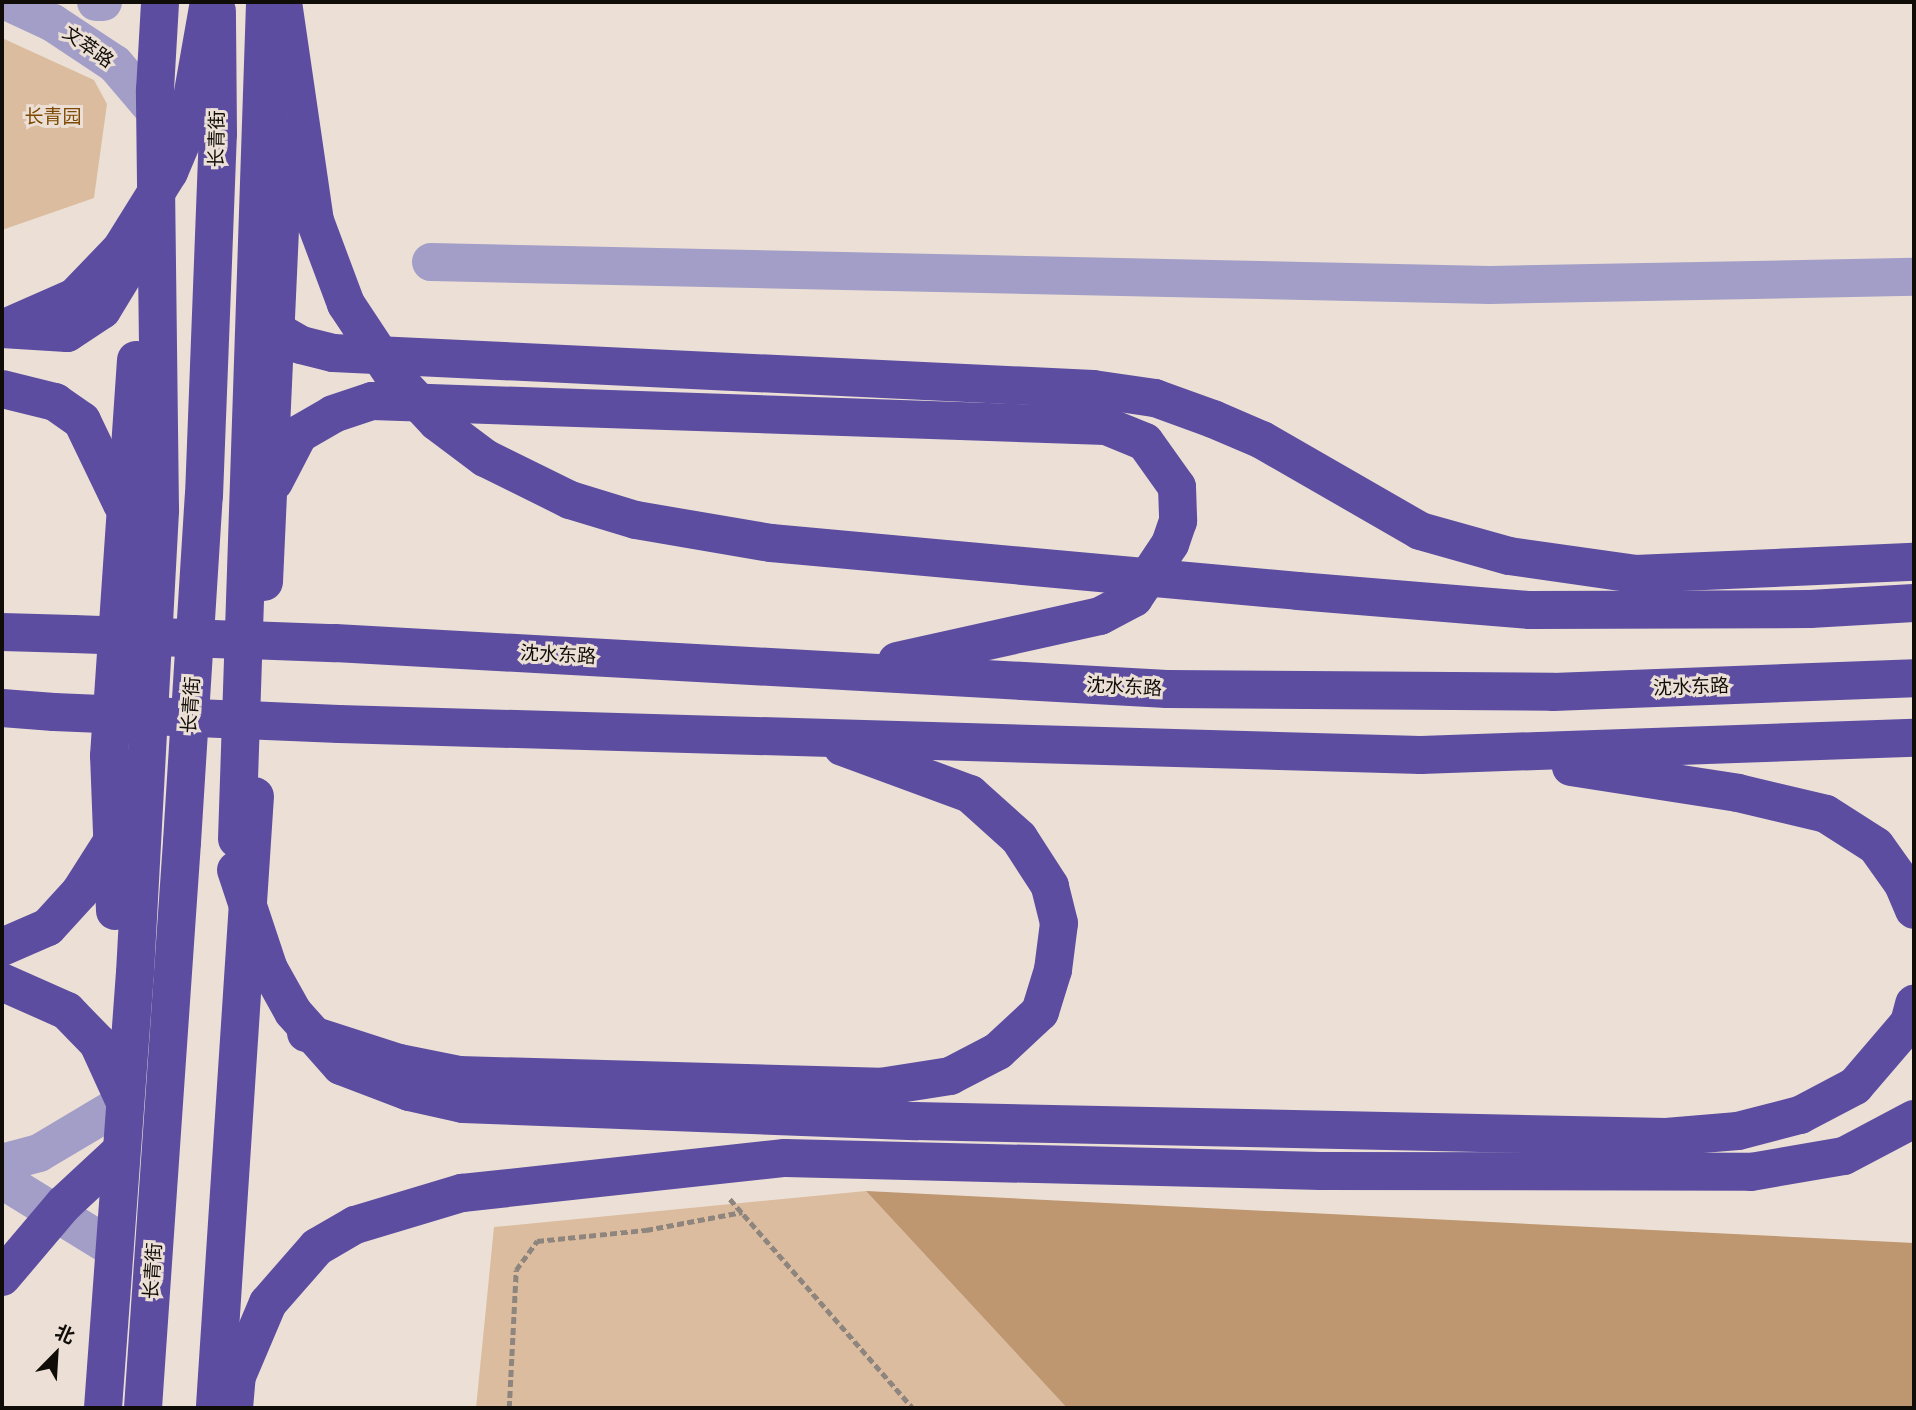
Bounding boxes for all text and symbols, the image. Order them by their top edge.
street label: 文萃路 [58,21,118,73]
park label: 长青园 [25,106,81,128]
street label: 长青街 [205,110,229,168]
street label: 沈水东路 [519,642,597,668]
street label: 沈水东路 [1085,674,1163,700]
street label: 沈水东路 [1653,674,1729,700]
street label: 长青街 [178,676,204,734]
street label: 长青街 [140,1242,166,1300]
text: 北 [51,1318,79,1351]
north arrow [21,1319,91,1389]

